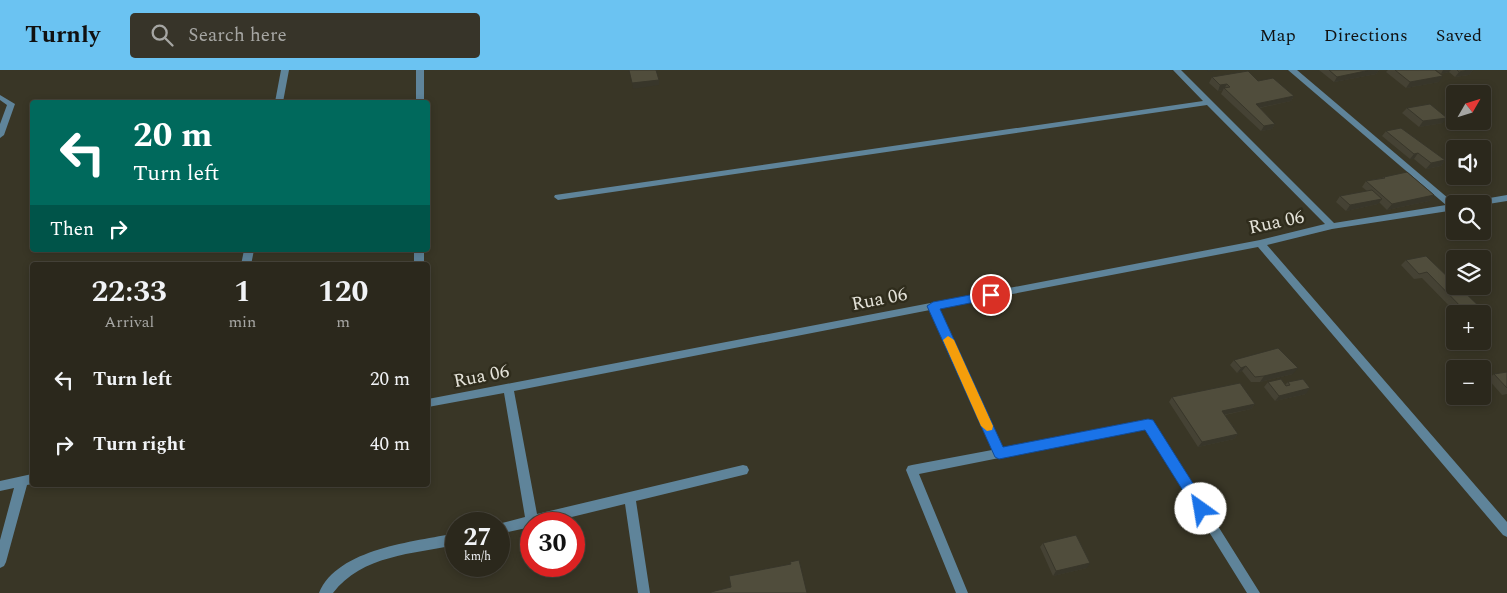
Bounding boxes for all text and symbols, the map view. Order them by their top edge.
search box [130,13,480,58]
text: Turnly [25,17,100,53]
icon: search [148,21,176,49]
text: Search here [188,21,287,50]
text: Map [1260,22,1296,49]
text: Directions [1324,22,1408,49]
text: Saved [1436,22,1482,49]
north arrow [1446,85,1491,130]
map controls [1446,85,1491,405]
text: 20 m [133,109,213,162]
icon: left [50,120,115,185]
button: sound [1446,140,1491,185]
text: Turn left [133,157,219,190]
button: search [1446,195,1491,240]
street label: Rua 06 [1246,202,1307,242]
text: Then [50,215,94,244]
icon: right [104,215,132,243]
button: layers [1446,250,1491,295]
text: 22:33 [92,269,167,315]
text: 1 [234,269,251,315]
text: 120 [318,269,368,315]
pin [970,274,1012,316]
street label: Rua 06 [849,280,910,319]
icon: arrive [977,281,1005,309]
button: + [1446,305,1491,350]
text: Arrival [104,310,154,334]
text: min [228,310,256,334]
text: m [336,310,350,334]
street label: Rua 06 [451,357,512,396]
button: − [1446,360,1491,405]
text: Turn left [93,365,172,394]
text: 20 m [370,365,410,394]
icon: left [50,366,78,394]
text: Turn right [93,430,186,459]
text: 40 m [370,430,410,459]
icon: right [50,431,78,459]
position arrow [1174,482,1226,534]
speed limit sign: 30 [520,512,585,577]
text: 27 [463,519,492,557]
text: km/h [464,547,491,566]

